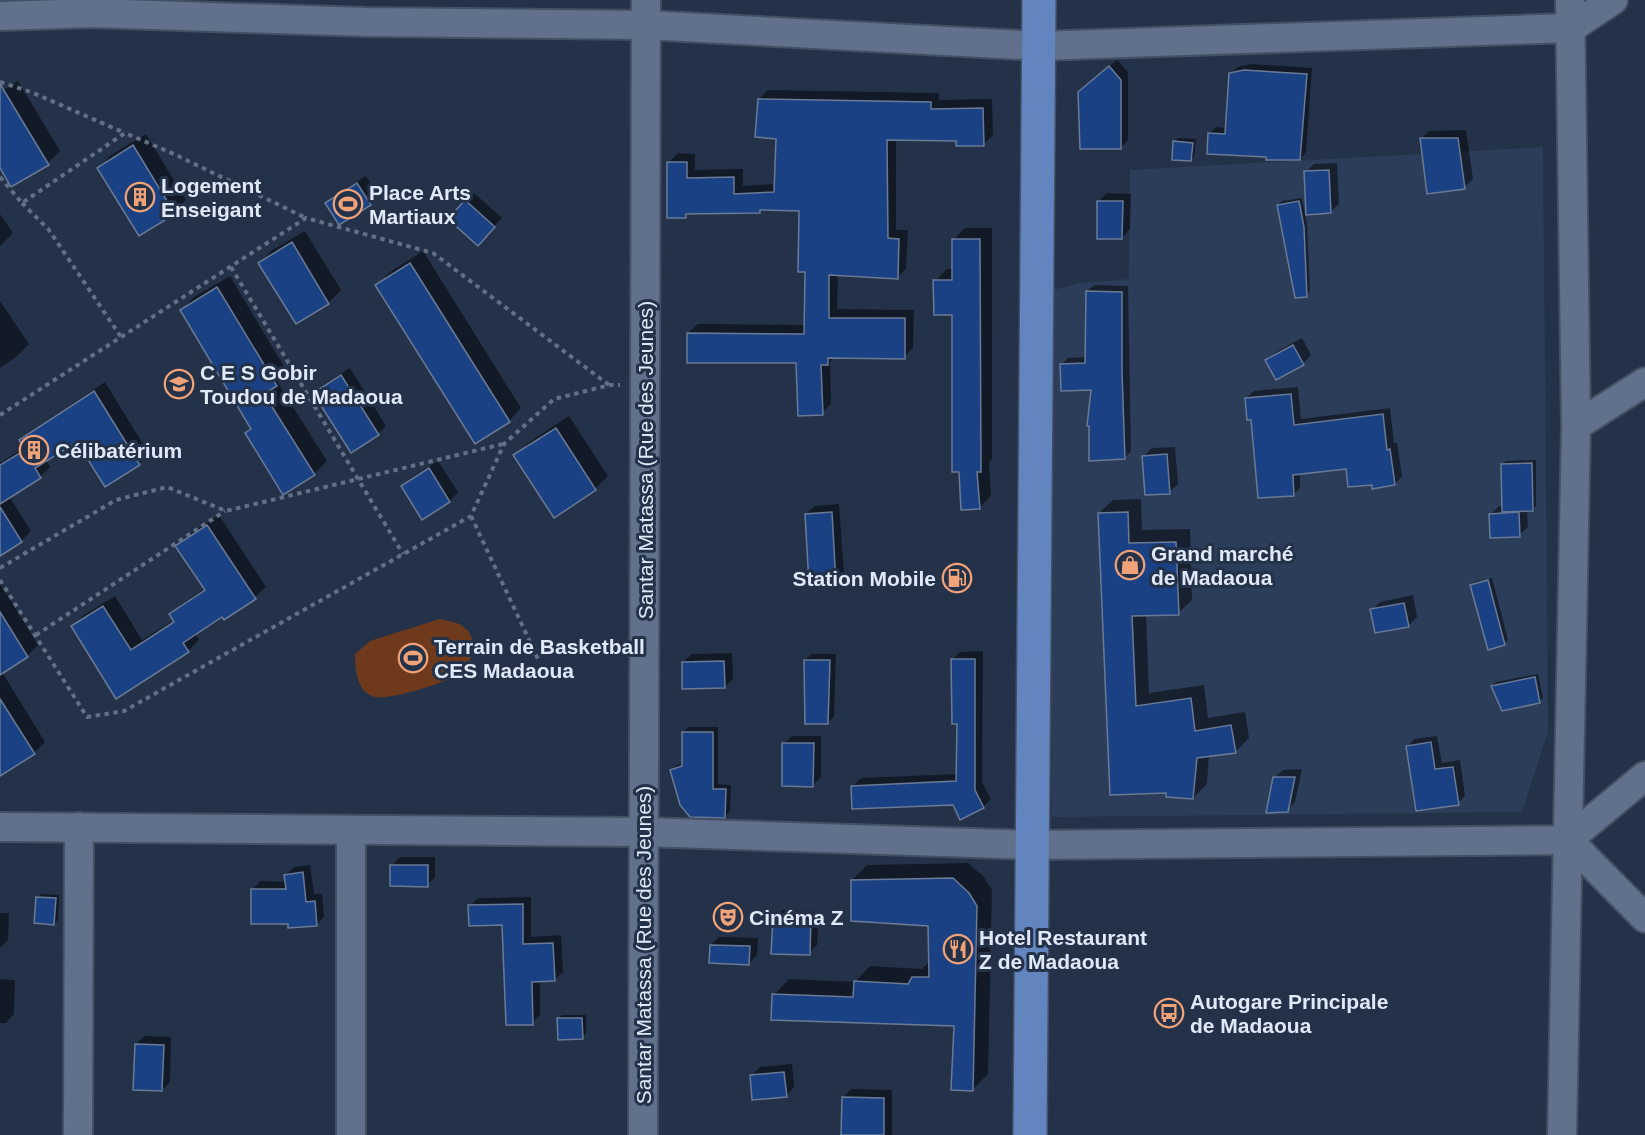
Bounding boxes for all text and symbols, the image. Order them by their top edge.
place label: Logement Enseigant [161,174,261,221]
building icon: Logement Enseigant [124,181,156,213]
place label: Place Arts Martiaux [369,181,471,228]
sports icon: Place Arts Martiaux [332,188,364,220]
street label: Santar Matassa (Rue des Jeunes) [634,301,657,619]
place label: C E S Gobir Toudou de Madaoua [200,361,403,408]
school or university icon: C E S Gobir Toudou de Madaoua [163,368,195,400]
building icon: Célibatérium [18,434,50,466]
place label: Célibatérium [55,439,182,462]
place label: Grand marché de Madaoua [1151,542,1293,589]
shop icon: Grand marché de Madaoua [1114,549,1146,581]
fuel station icon: Station Mobile [941,562,973,594]
place label: Station Mobile [793,567,936,590]
place label: Terrain de Basketball CES Madaoua [434,635,645,682]
sports icon: Terrain de Basketball CES Madaoua [397,642,429,674]
street label: Santar Matassa (Rue des Jeunes) [632,786,655,1104]
theatre icon: Cinéma Z [712,901,744,933]
place label: Cinéma Z [749,906,844,929]
place label: Hotel Restaurant Z de Madaoua [979,926,1147,973]
restaurant icon: Hotel Restaurant Z de Madaoua [942,933,974,965]
place label: Autogare Principale de Madaoua [1190,990,1388,1037]
bus stop icon: Autogare Principale de Madaoua [1153,997,1185,1029]

